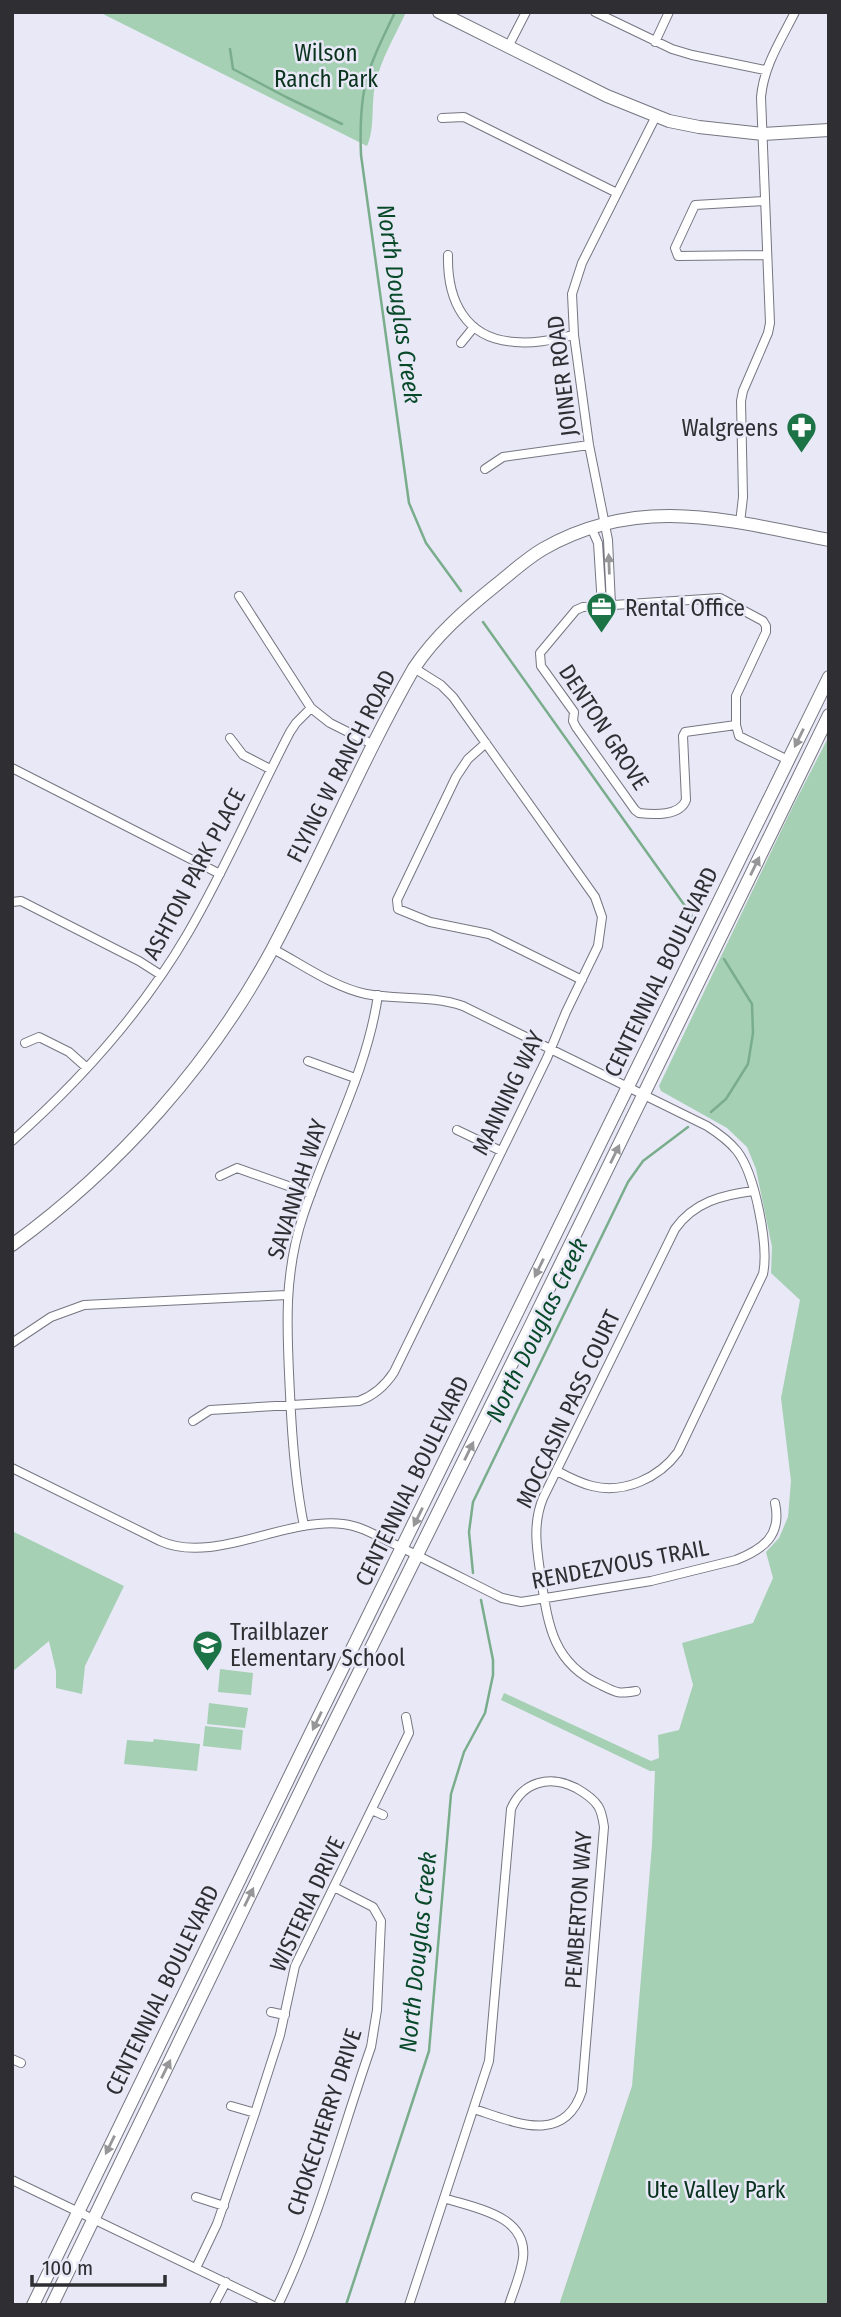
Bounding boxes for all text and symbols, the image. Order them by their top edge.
park label: Wilson Ranch Park [274,39,378,93]
water label: North Douglas Creek [371,202,427,406]
street label: JOINER ROAD [541,314,583,438]
pharmacy icon: Walgreens [784,411,818,455]
place label: Walgreens [681,414,778,442]
one-way arrow [604,552,615,574]
office icon: Rental Office [585,591,619,635]
place label: Rental Office [625,594,745,622]
street label: DENTON GROVE [553,659,655,795]
street label: FLYING W RANCH ROAD [280,665,402,867]
one-way arrow [793,728,805,748]
street label: ASHTON PARK PLACE [137,783,251,965]
one-way arrow [750,856,761,876]
street label: CENTENNIAL BOULEVARD [598,862,724,1082]
street label: MANNING WAY [466,1026,550,1160]
street label: SAVANNAH WAY [261,1115,333,1263]
one-way arrow [610,1144,621,1164]
water label: North Douglas Creek [480,1233,594,1427]
one-way arrow [534,1258,545,1278]
street label: MOCCASIN PASS COURT [510,1305,626,1512]
street label: CENTENNIAL BOULEVARD [349,1371,475,1591]
one-way arrow [464,1441,475,1461]
one-way arrow [412,1507,424,1527]
street label: RENDEZVOUS TRAIL [529,1533,711,1595]
place label: Trailblazer Elementary School [230,1618,405,1672]
school or university icon: Trailblazer Elementary School [190,1628,224,1672]
one-way arrow [311,1711,322,1731]
street label: PEMBERTON WAY [559,1830,598,1990]
street label: WISTERIA DRIVE [263,1832,351,1976]
water label: North Douglas Creek [394,1850,442,2054]
street label: CENTENNIAL BOULEVARD [99,1880,225,2100]
one-way arrow [244,1887,255,1907]
street label: CHOKECHERRY DRIVE [281,2025,367,2219]
one-way arrow [160,2059,172,2079]
one-way arrow [104,2135,116,2155]
park label: Ute Valley Park [646,2176,786,2204]
scale bar [32,2244,164,2288]
text: 100 m [42,2255,93,2281]

